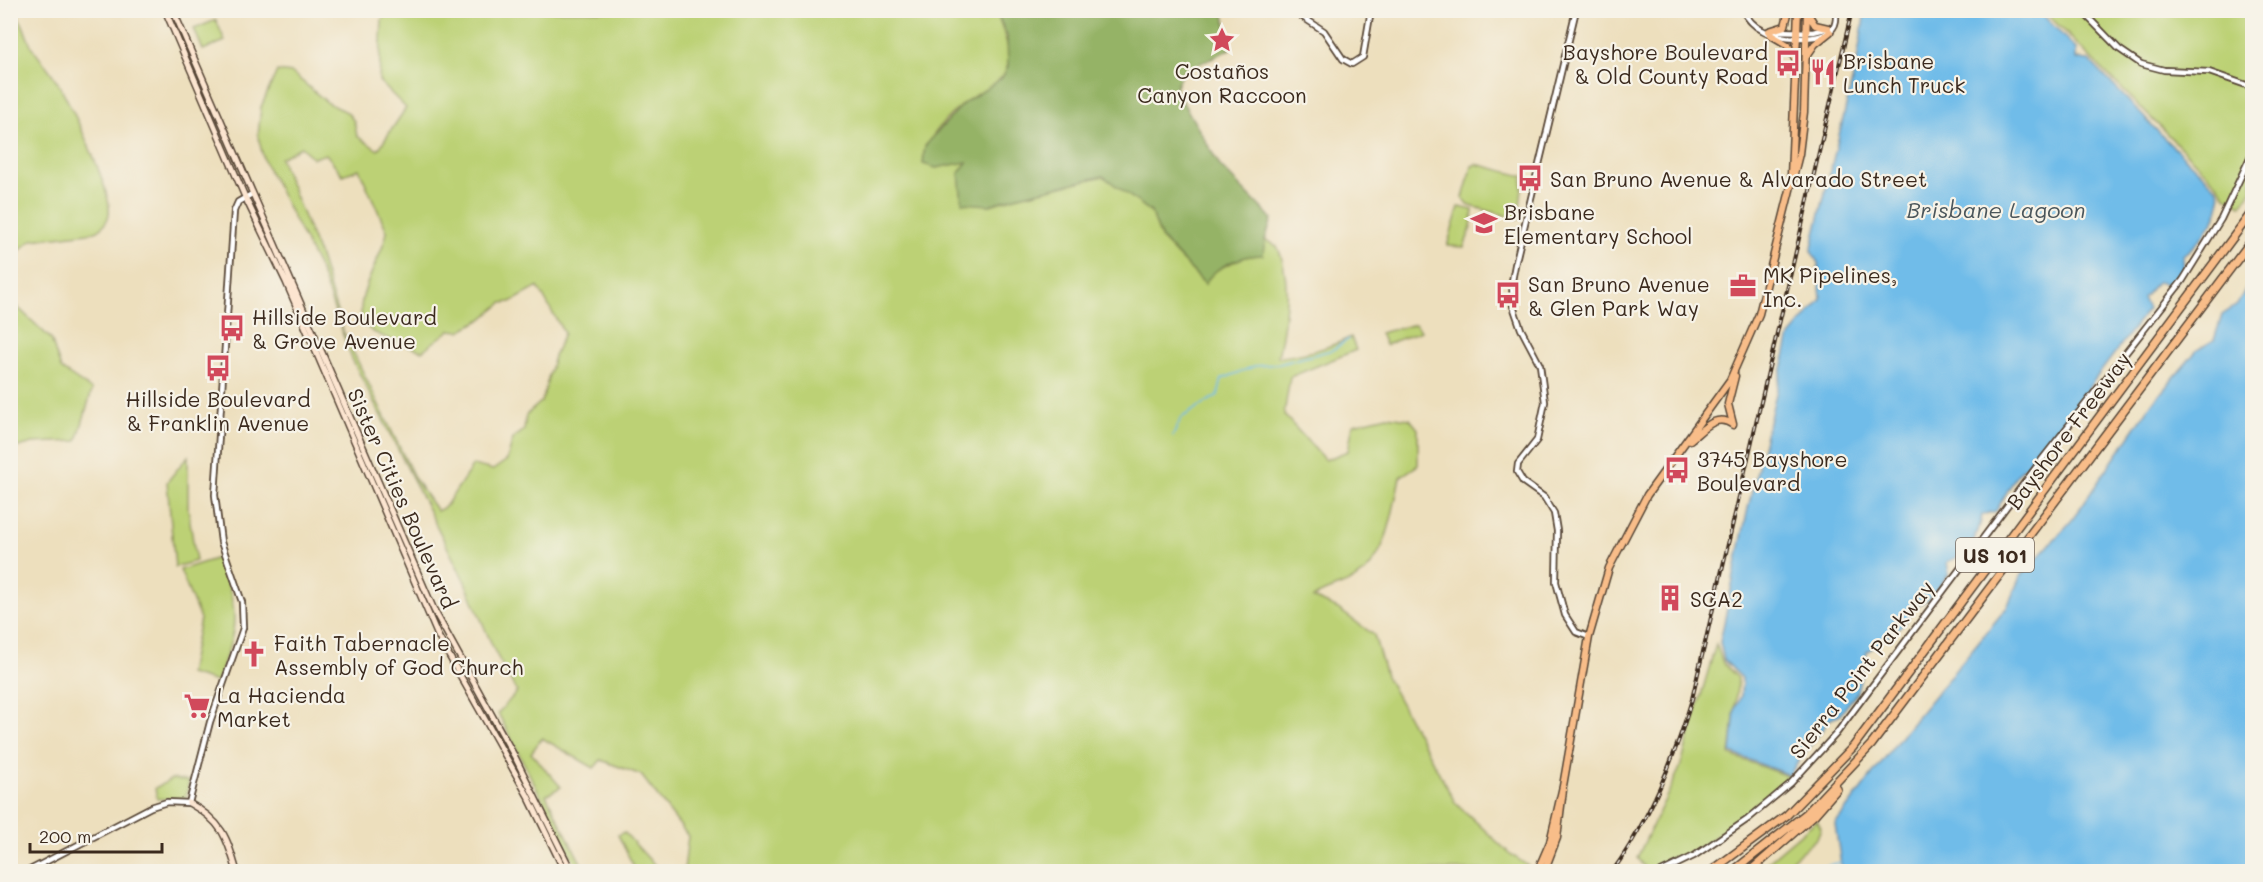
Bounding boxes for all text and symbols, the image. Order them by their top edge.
place icon: Costaños Canyon Raccoon [1207,25,1237,55]
place label: Bayshore Boulevard & Old County Road [1563,38,1768,89]
place label: Brisbane Lunch Truck [1843,47,1965,98]
bus stop icon: Bayshore Boulevard & Old County Road [1773,48,1803,78]
place label: Costaños Canyon Raccoon [1137,57,1307,108]
restaurant icon: Brisbane Lunch Truck [1808,57,1838,87]
bus stop icon: San Bruno Avenue & Alvarado Street [1515,163,1545,193]
place label: San Bruno Avenue & Alvarado Street [1550,165,1927,192]
water label: Brisbane Lagoon [1906,195,2086,224]
place label: Brisbane Elementary School [1504,198,1692,249]
school or university icon: Brisbane Elementary School [1469,208,1499,238]
place label: MK Pipelines, Inc. [1763,261,1897,312]
place label: San Bruno Avenue & Glen Park Way [1528,270,1710,321]
office icon: MK Pipelines, Inc. [1728,271,1758,301]
bus stop icon: San Bruno Avenue & Glen Park Way [1493,280,1523,310]
place label: Hillside Boulevard & Grove Avenue [252,303,437,354]
bus stop icon: Hillside Boulevard & Grove Avenue [217,313,247,343]
street label: Bayshore Freeway [2000,346,2136,514]
bus stop icon: Hillside Boulevard & Franklin Avenue [203,353,233,383]
street label: Sister Cities Boulevard [342,384,464,612]
place label: Hillside Boulevard & Franklin Avenue [126,385,310,436]
place label: 3745 Bayshore Boulevard [1697,445,1847,496]
bus stop icon: 3745 Bayshore Boulevard [1662,455,1692,485]
road number: US 101 [1956,538,2034,572]
street label: Sierra Point Parkway [1783,574,1939,764]
building icon: SCA2 [1655,583,1685,613]
place label: SCA2 [1690,585,1743,612]
place label: Faith Tabernacle Assembly of God Church [274,629,523,680]
church icon: Faith Tabernacle Assembly of God Church [239,639,269,669]
place label: La Hacienda Market [217,681,346,732]
supermarket icon: La Hacienda Market [182,691,212,721]
scale bar [30,816,162,854]
text: 200 m [39,824,91,848]

